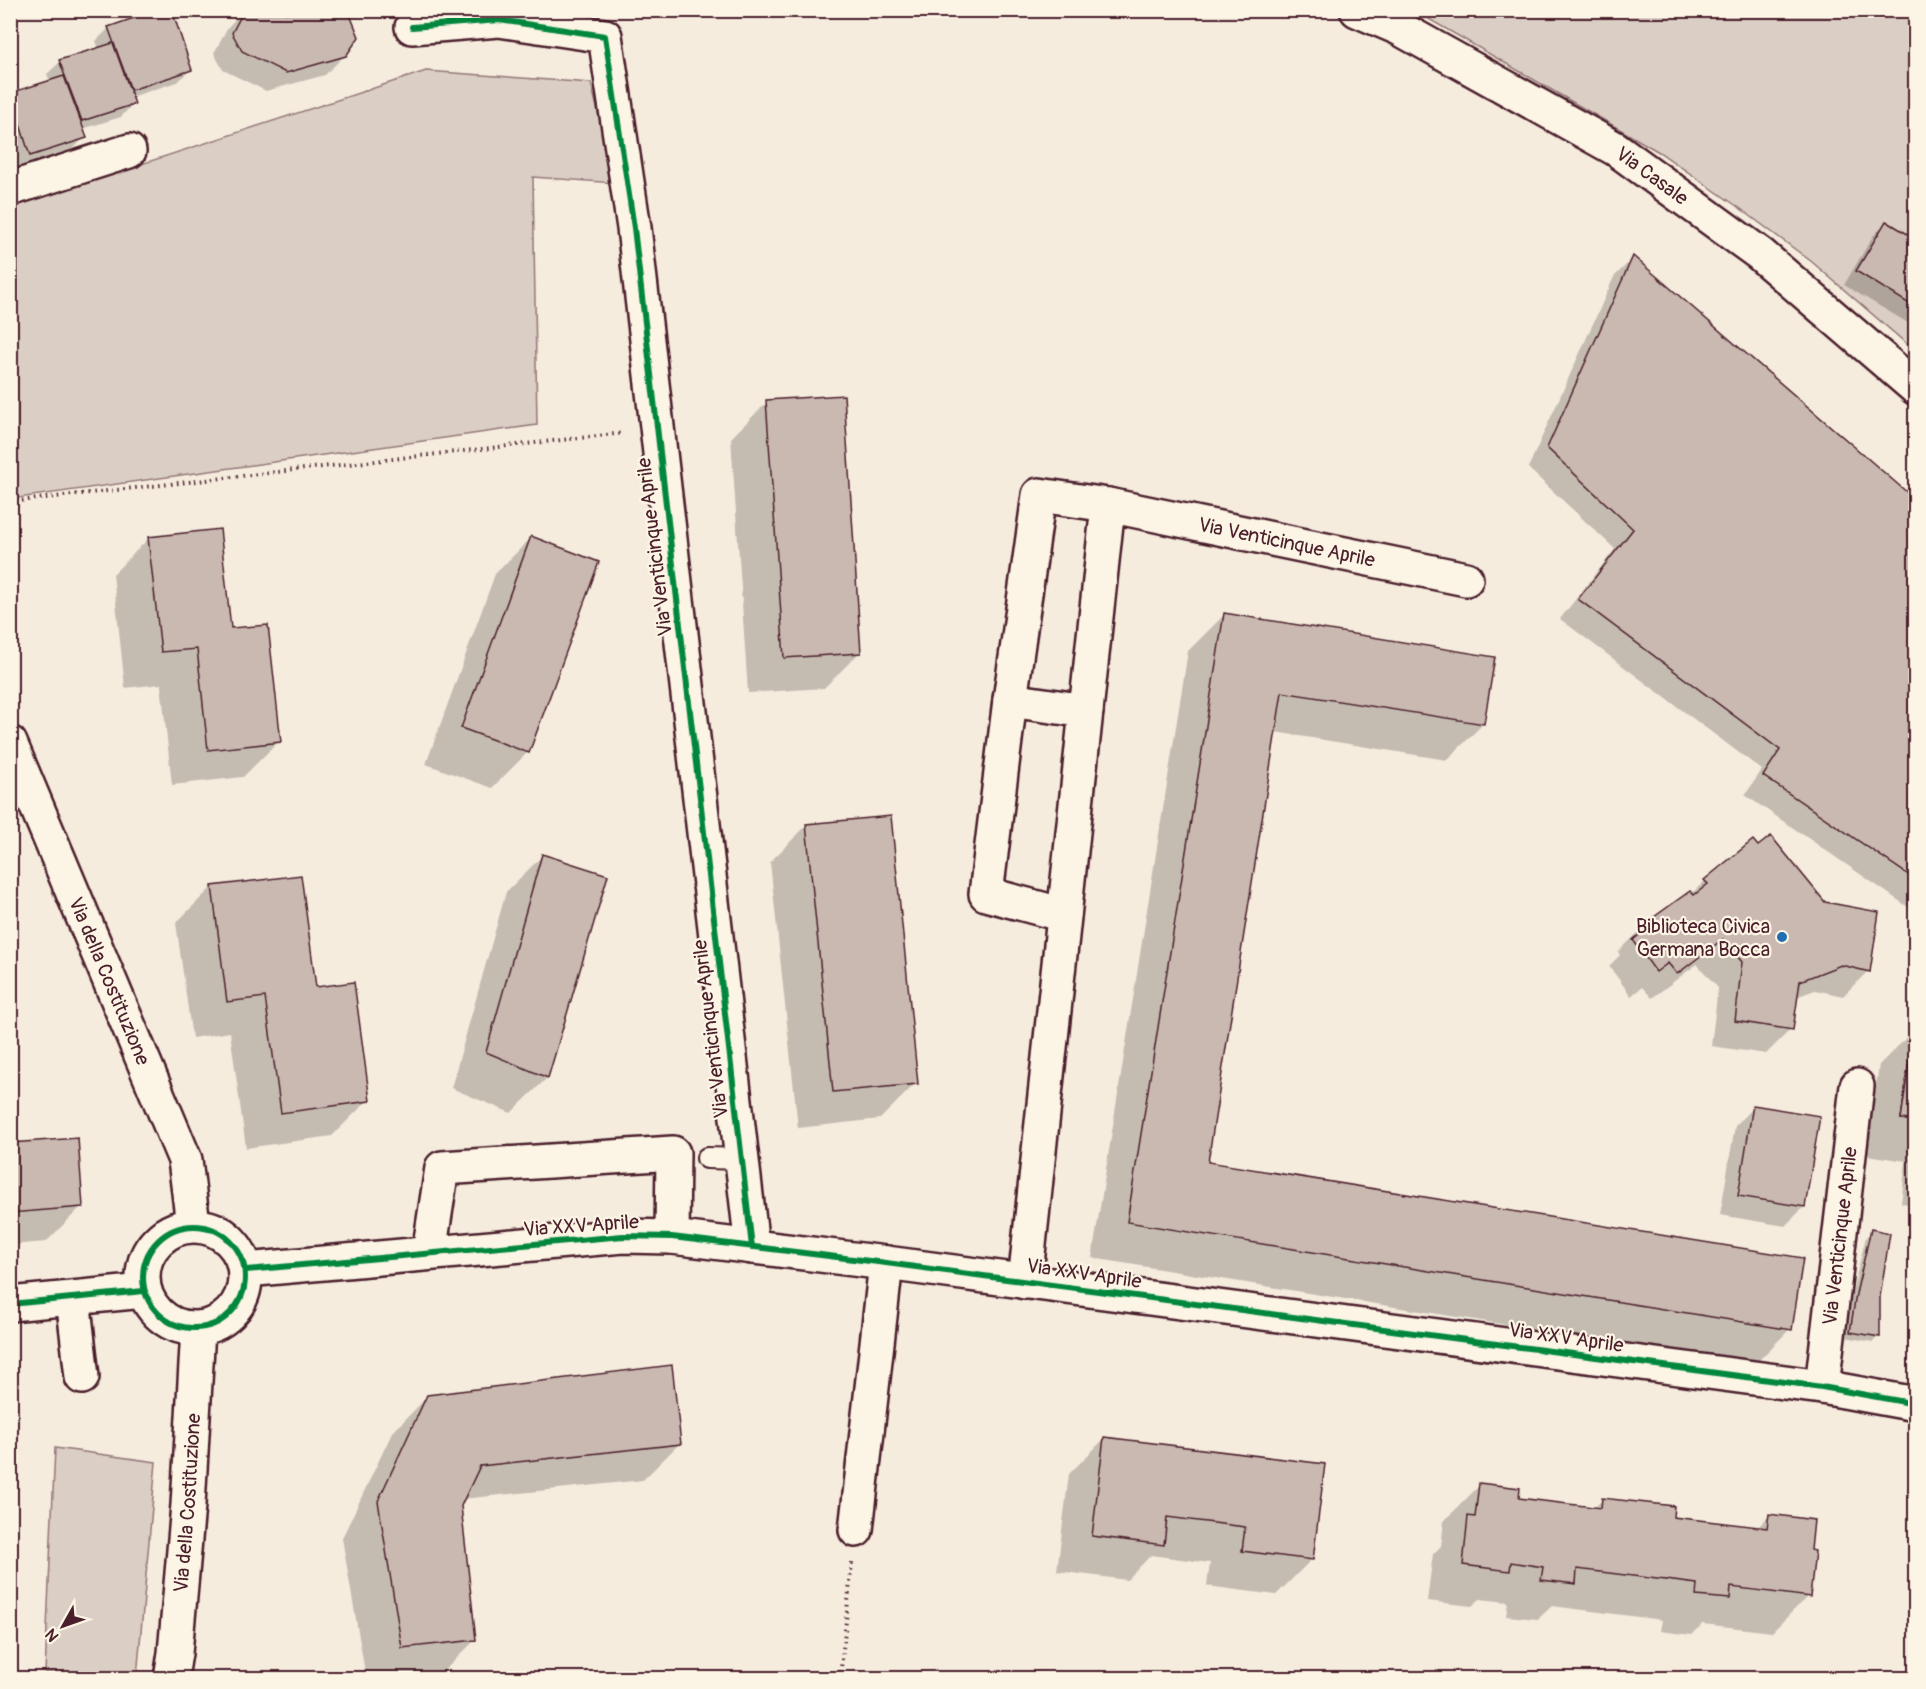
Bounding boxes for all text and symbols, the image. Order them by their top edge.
street label: Via Casale [1611,141,1693,211]
street label: Via Venticinque Aprile [631,456,678,638]
street label: Via Venticinque Aprile [1196,512,1377,573]
street label: Via della Costituzione [63,893,156,1069]
place label: Biblioteca Civica Germana Bocca [1636,914,1770,962]
marker: Biblioteca Civica Germana Bocca [1775,930,1789,944]
street label: Via Venticinque Aprile [687,938,734,1120]
street label: Via Venticinque Aprile [1817,1145,1863,1327]
street label: Via XXV Aprile [522,1209,640,1242]
street label: Via XXV Aprile [1025,1253,1143,1294]
street label: Via XXV Aprile [1507,1317,1625,1358]
street label: Via della Costituzione [168,1412,206,1594]
north arrow [33,1596,93,1656]
text: N [41,1624,63,1646]

